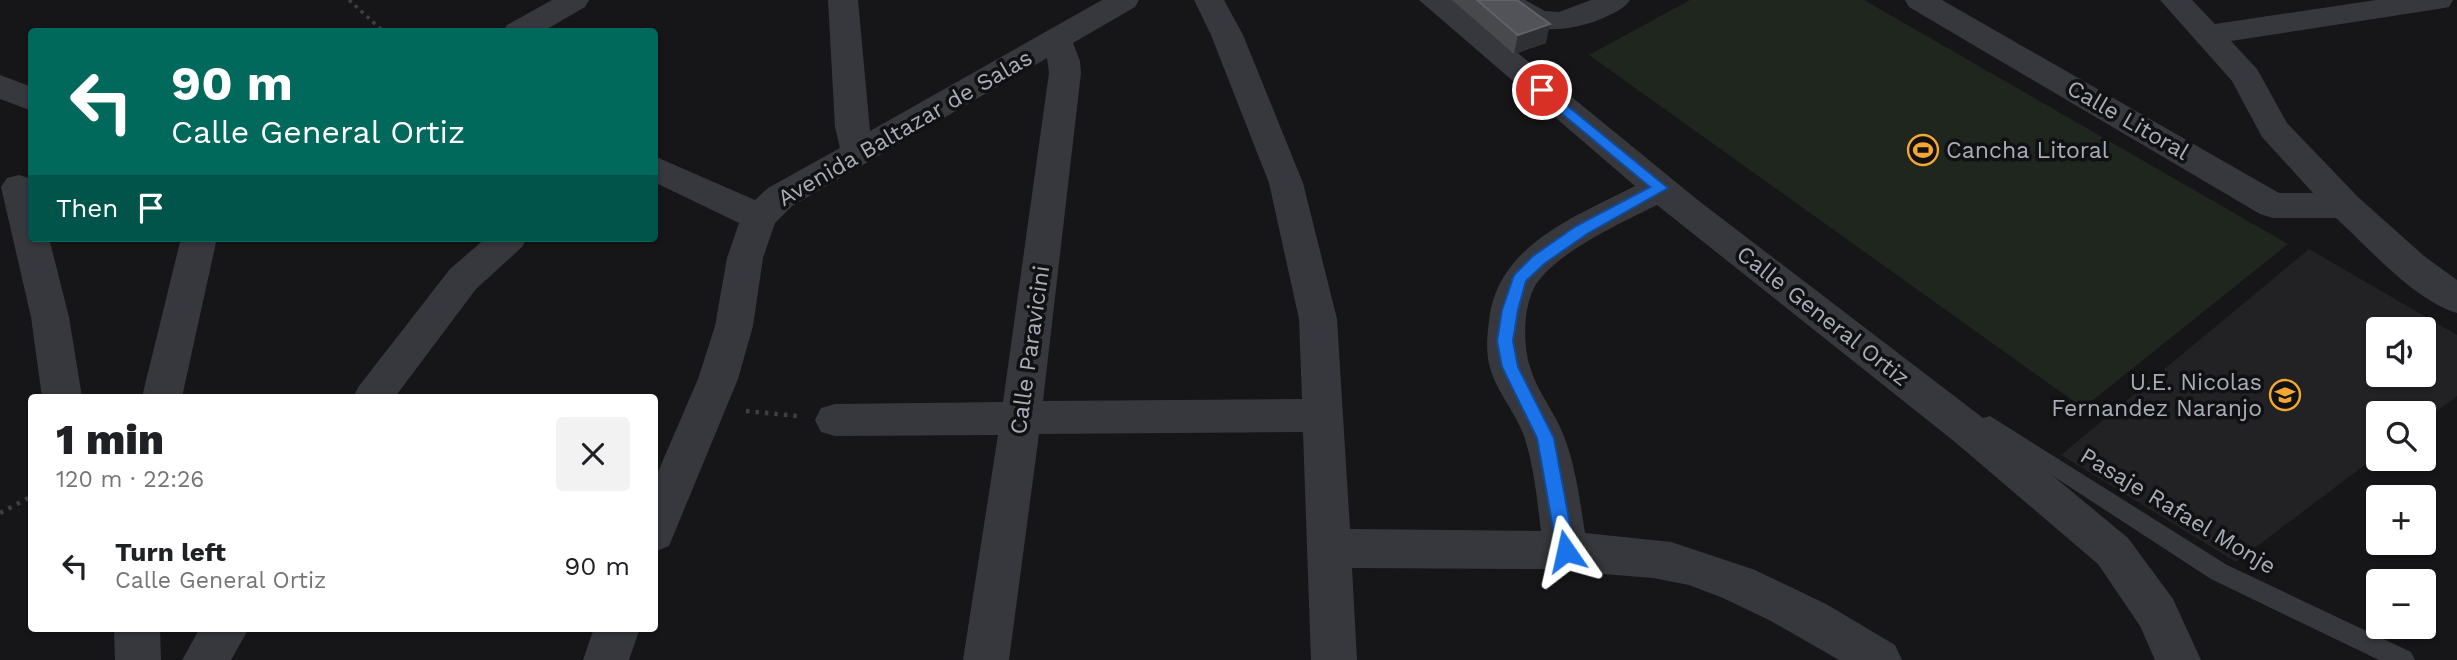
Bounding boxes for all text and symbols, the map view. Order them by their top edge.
street label: Avenida Baltazar de Salas [773,44,1037,212]
text: 90 m [171,54,293,112]
icon: left [56,56,147,147]
pin [1512,60,1572,120]
icon: arrive [1523,71,1561,109]
street label: Calle Litoral [2062,74,2194,166]
text: Calle General Ortiz [171,113,465,151]
sports icon: Cancha Litoral [1906,133,1940,167]
place label: Cancha Litoral [1946,137,2109,164]
icon: arrive [132,189,170,227]
text: Then [56,193,118,223]
street label: Calle General Ortiz [1731,240,1915,392]
street label: Calle Paravicini [1005,264,1055,436]
map controls [2366,317,2436,639]
button: sound [2366,317,2436,387]
place label: U.E. Nicolas Fernandez Naranjo [2051,369,2262,422]
school or university icon: U.E. Nicolas Fernandez Naranjo [2268,378,2302,412]
button: search [2366,401,2436,471]
text: 1 min [56,415,164,464]
button: close [556,417,630,491]
street label: Pasaje Rafael Monje [2075,442,2281,580]
text: 120 m · 22:26 [56,466,204,493]
button: + [2366,485,2436,555]
position arrow [1529,514,1603,588]
text: Turn left [115,537,226,567]
icon: left [56,547,94,585]
text: 90 m [564,551,630,581]
text: Calle General Ortiz [115,567,326,594]
button: − [2366,569,2436,639]

